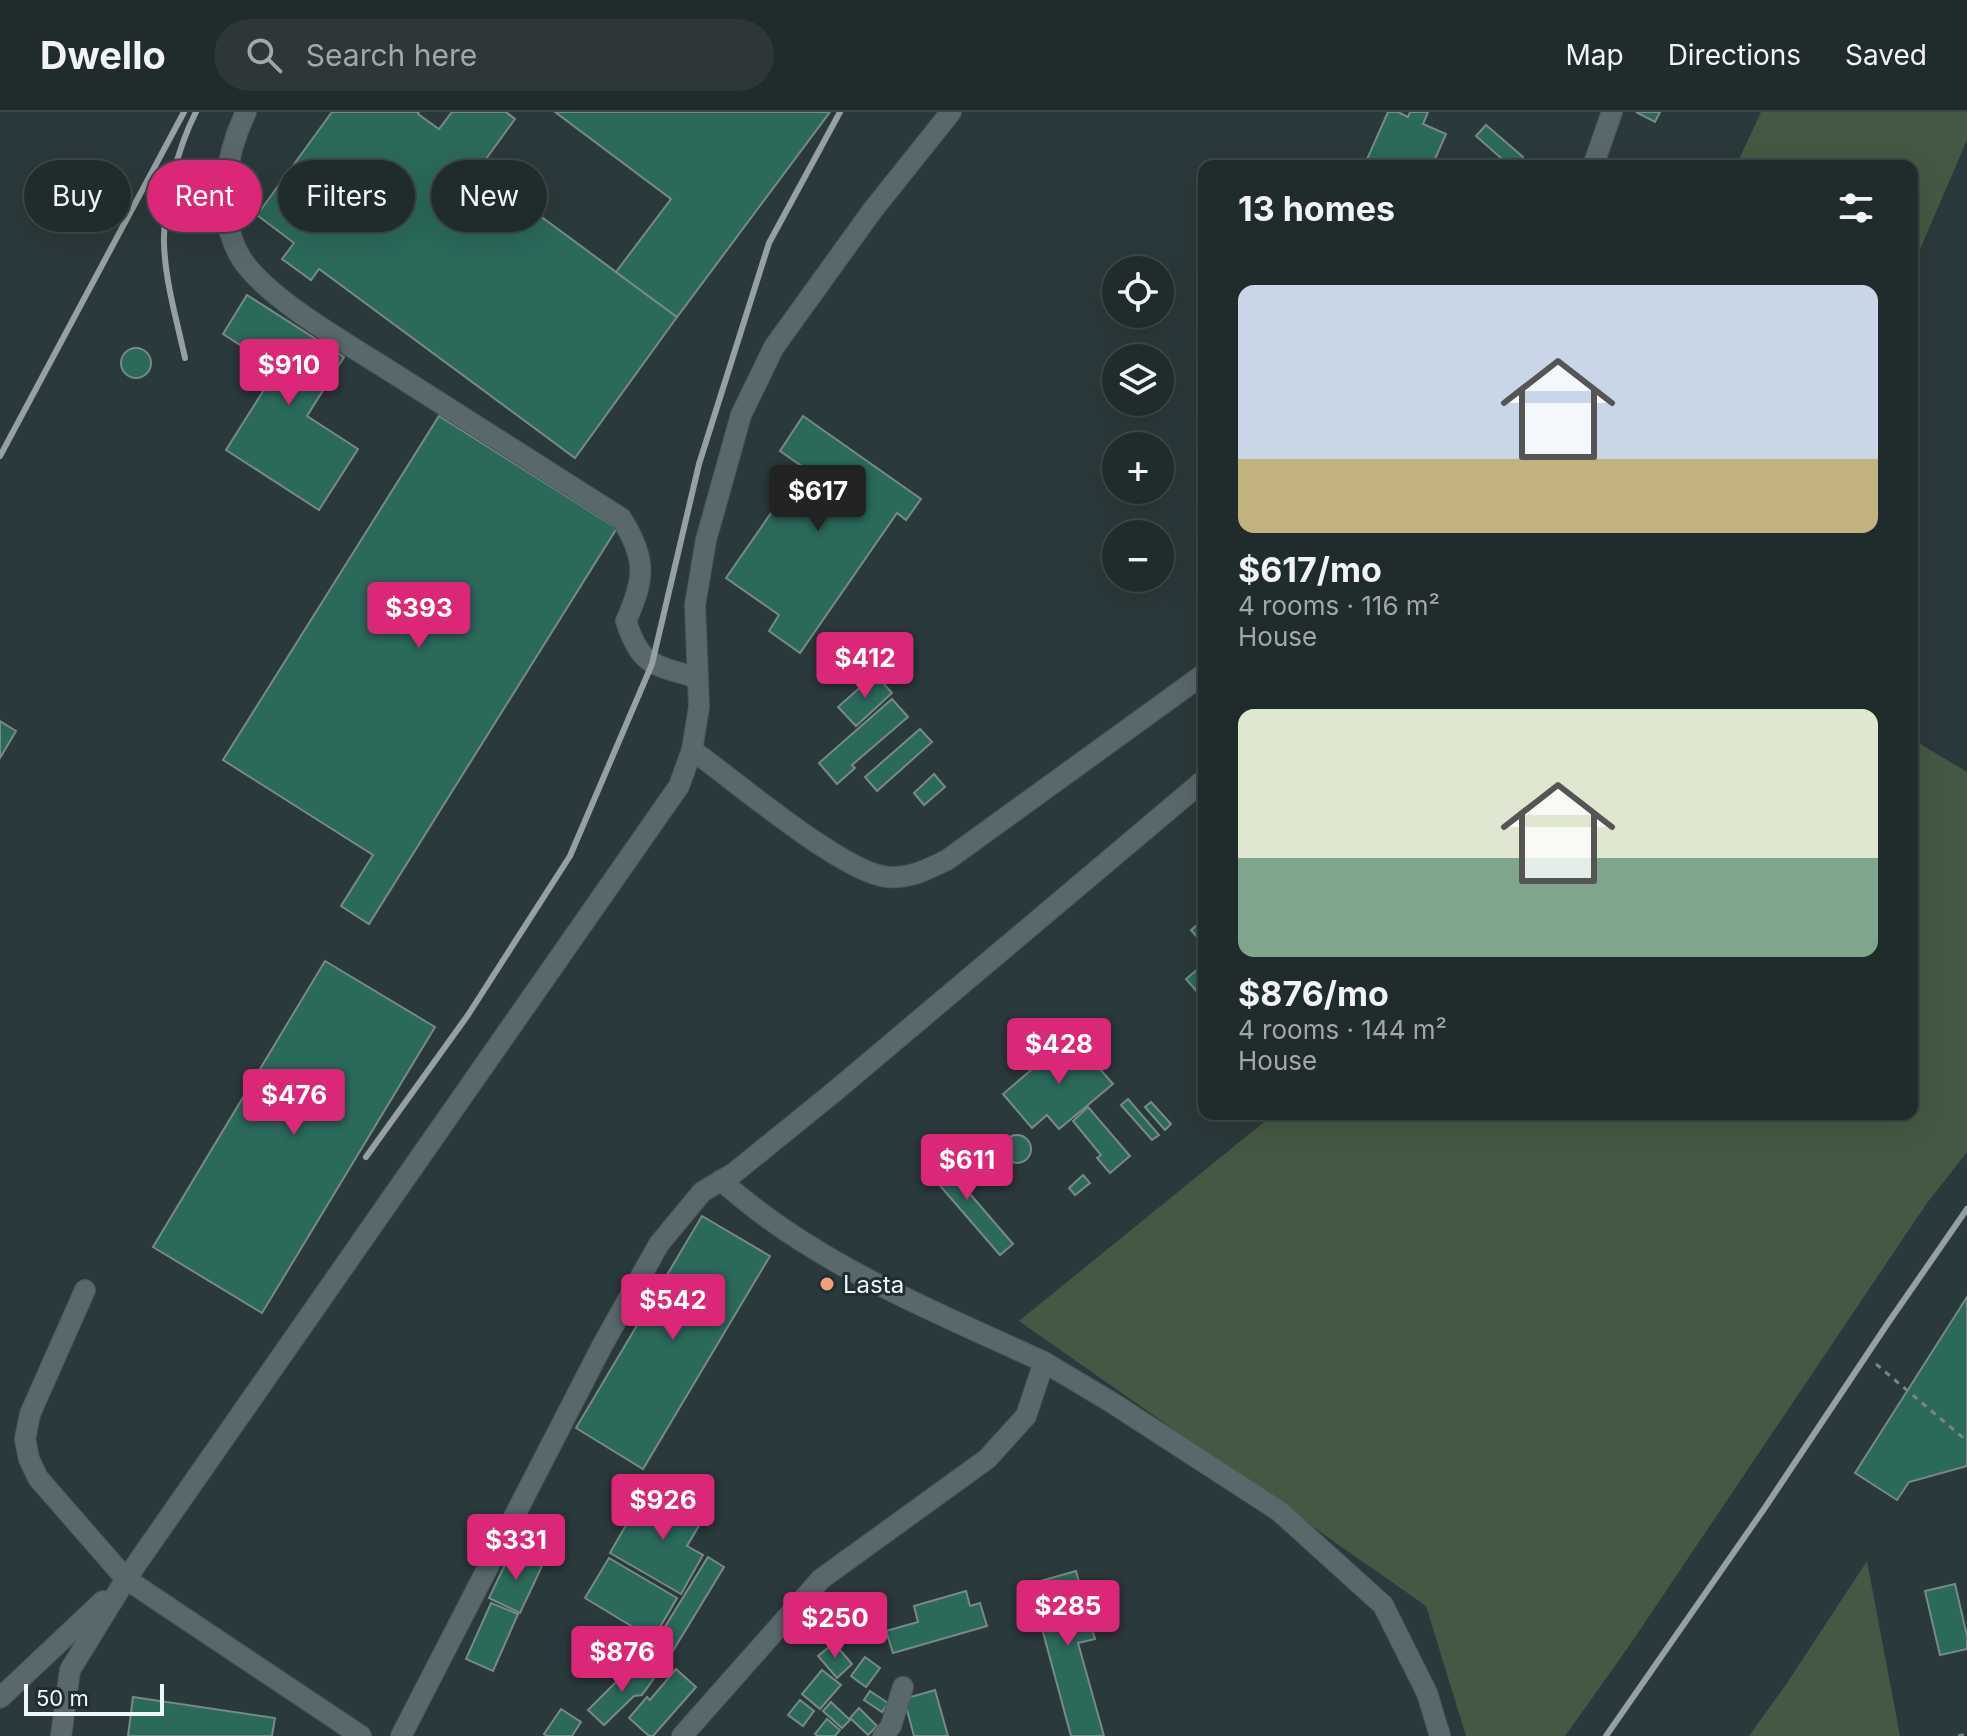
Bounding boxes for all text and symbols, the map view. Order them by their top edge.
search box [214,19,774,91]
text: Dwello [40,32,166,78]
icon: search [242,33,286,77]
text: Search here [306,37,477,73]
text: Map [1565,38,1624,72]
text: Directions [1668,38,1801,72]
text: Saved [1845,38,1927,72]
chip: Buy [24,160,131,232]
chip: Rent [147,160,262,232]
chip: Filters [278,160,415,232]
chip: New [431,160,547,232]
icon: filters [1834,186,1878,230]
text: 13 homes [1238,188,1395,229]
map controls [1102,256,1174,592]
button: locate [1102,256,1174,328]
icon: home [1486,337,1630,481]
pin: $910 [242,339,336,407]
button: layers [1102,344,1174,416]
text: $910 [258,349,320,380]
button: + [1102,432,1174,504]
pin: $617 [771,465,865,533]
text: $617 [788,475,848,506]
button: − [1102,520,1174,592]
text: $617/mo [1238,549,1382,590]
pin: $393 [372,582,466,650]
text: 4 rooms · 116 m² [1238,590,1440,621]
text: $393 [385,592,453,623]
text: House [1238,621,1317,652]
pin: $412 [818,632,912,700]
text: $412 [834,642,896,673]
icon: home [1486,761,1630,905]
text: $876/mo [1238,973,1389,1014]
text: 4 rooms · 144 m² [1238,1014,1447,1045]
pin: $428 [1012,1018,1106,1086]
text: $428 [1025,1028,1093,1059]
text: House [1238,1045,1317,1076]
pin: $476 [247,1069,341,1137]
text: $476 [261,1079,327,1110]
pin: $611 [920,1134,1014,1202]
text: $611 [939,1144,995,1175]
place label: Lasta [843,1270,904,1299]
pin: $542 [626,1274,720,1342]
marker: Lasta [818,1275,836,1293]
text: $542 [639,1284,707,1315]
pin: $926 [616,1474,710,1542]
text: $926 [629,1484,697,1515]
pin: $331 [469,1514,563,1582]
text: $331 [485,1524,547,1555]
pin: $285 [1021,1580,1115,1648]
text: $285 [1035,1590,1101,1621]
pin: $250 [788,1592,882,1660]
text: $250 [801,1602,869,1633]
pin: $876 [575,1626,669,1694]
text: $876 [589,1636,655,1667]
scale bar [24,1680,164,1716]
text: 50 m [36,1685,89,1711]

